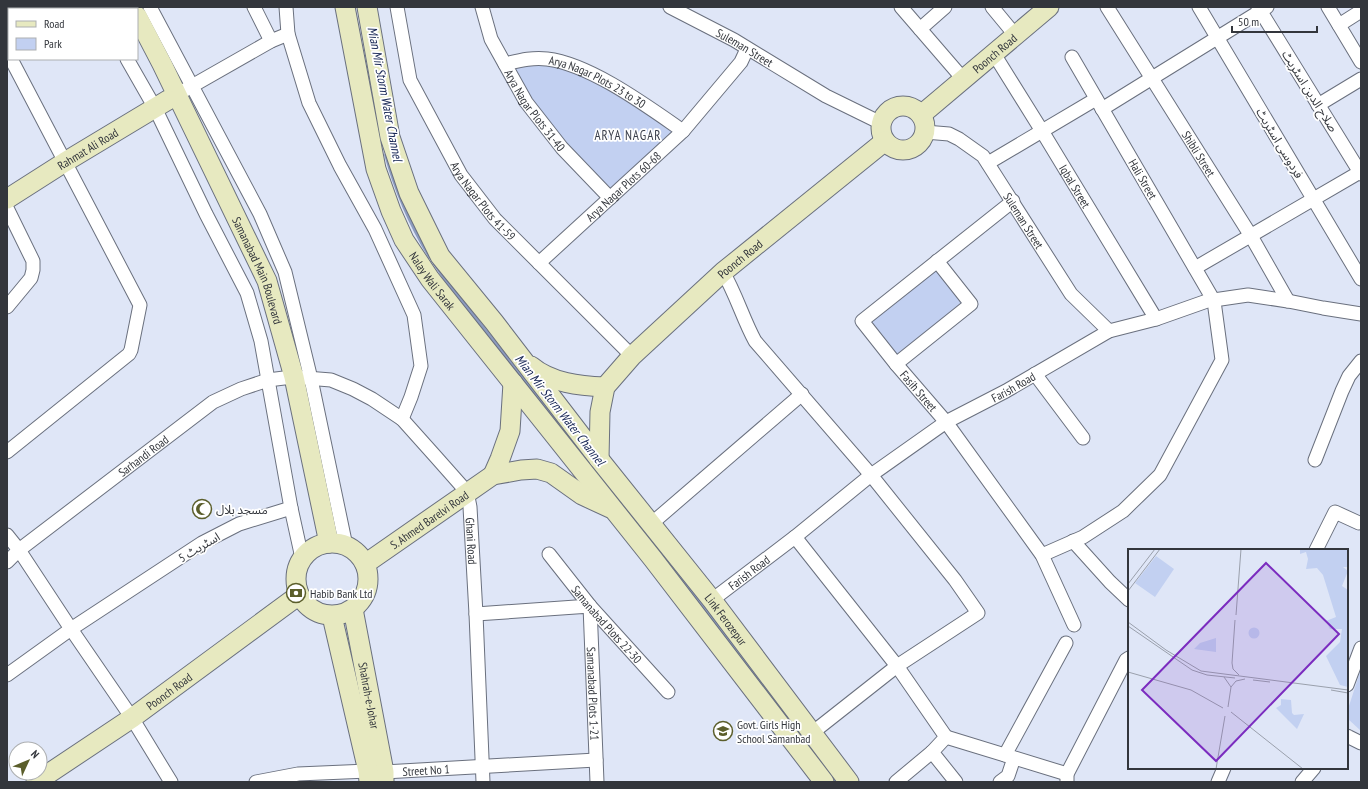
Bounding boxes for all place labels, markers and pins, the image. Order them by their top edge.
mosque icon: مسجد بلال [191,498,213,520]
place label: مسجد بلال [216,502,268,517]
bank icon: Habib Bank Ltd [285,582,307,604]
place label: Habib Bank Ltd [310,586,373,601]
place label: Govt. Girls High School Samanbad [737,717,810,746]
school or university icon: Govt. Girls High School Samanbad [712,720,734,742]

